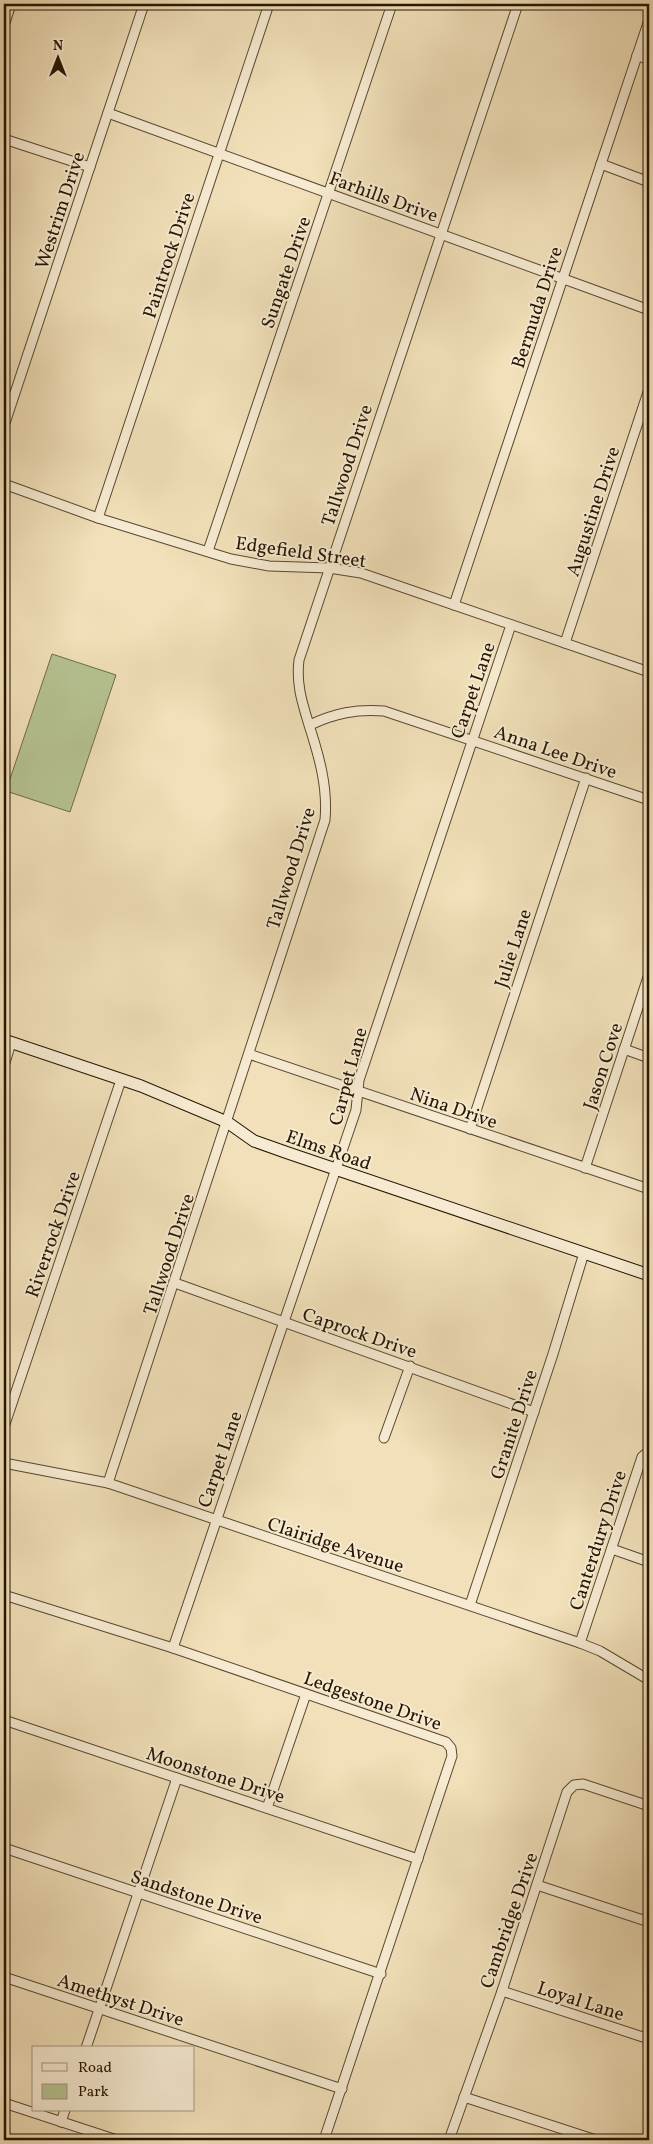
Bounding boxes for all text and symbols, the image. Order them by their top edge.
north arrow [32,32,82,82]
text: N [53,37,63,56]
street label: Westrim Drive [30,149,92,273]
street label: Farhills Drive [325,166,441,230]
street label: Paintrock Drive [137,189,202,322]
street label: Sungate Drive [256,213,318,332]
street label: Bermuda Drive [506,243,570,372]
street label: Tallwood Drive [316,401,380,530]
street label: Augustine Drive [561,443,627,580]
street label: Edgefield Street [234,531,368,575]
street label: Carpet Lane [445,639,503,742]
street label: Anna Lee Drive [491,720,620,786]
street label: Tallwood Drive [261,804,323,933]
street label: Julie Lane [489,906,539,991]
street label: Jason Cove [578,1020,630,1114]
street label: Carpet Lane [323,1025,375,1128]
street label: Nina Drive [406,1082,501,1136]
street label: Elms Road [282,1124,375,1178]
street label: Riverrock Drive [20,1168,88,1301]
street label: Tallwood Drive [138,1190,202,1319]
street label: Caprock Drive [299,1302,420,1366]
street label: Granite Drive [485,1366,545,1483]
street label: Carpet Lane [192,1408,250,1511]
street label: Canterdury Drive [564,1467,634,1614]
street label: Clairidge Avenue [264,1512,407,1580]
street label: Ledgestone Drive [300,1666,445,1738]
street label: Moonstone Drive [143,1741,288,1811]
street label: Cambridge Drive [474,1849,545,1992]
street label: Sandstone Drive [127,1864,266,1931]
street label: Amethyst Drive [54,1968,187,2034]
street label: Loyal Lane [533,1976,627,2028]
legend [32,2046,195,2112]
text: Road [78,2058,112,2079]
text: Park [78,2082,109,2103]

